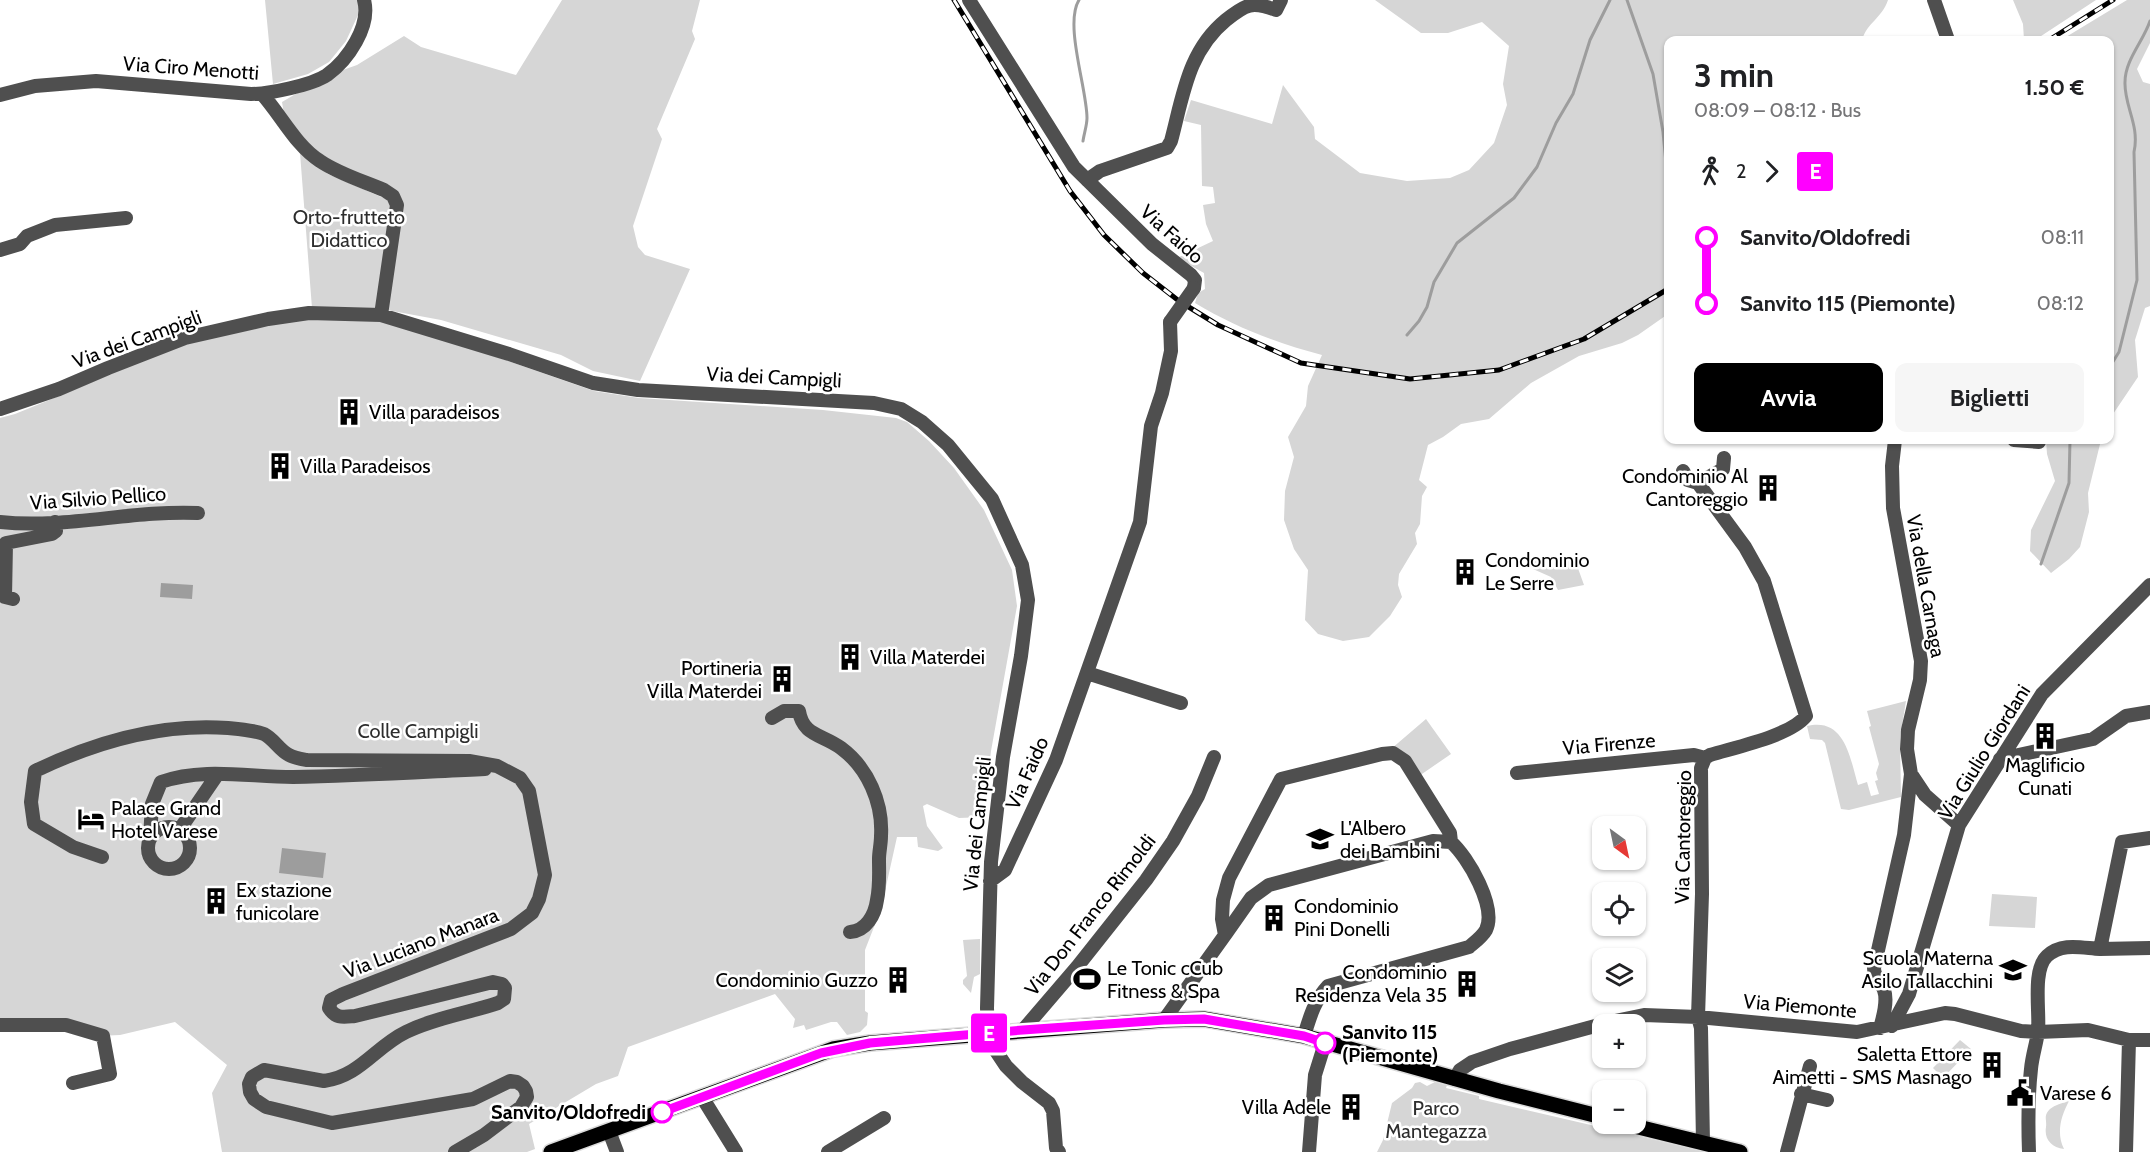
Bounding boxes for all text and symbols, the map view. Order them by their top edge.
street label: Via Ciro Menotti [122,51,260,85]
text: 3 min [1694,55,1774,95]
text: 1.50 € [2025,74,2084,101]
text: 08:09 – 08:12 · Bus [1694,98,1861,122]
icon: walk [1694,155,1727,188]
icon: forward [1755,155,1788,188]
text: 2 [1736,159,1746,183]
text: E [1809,159,1821,184]
street label: Via Faido [1135,199,1209,269]
park label: Orto-frutteto Didattico [293,205,405,252]
text: Sanvito/Oldofredi [1740,224,1910,251]
text: 08:11 [2041,225,2084,249]
text: Sanvito 115 (Piemonte) [1740,290,1956,317]
text: 08:12 [2037,291,2084,315]
street label: Via dei Campigli [69,305,205,373]
street label: Via dei Campigli [706,361,842,393]
button: Avvia [1694,363,1883,432]
button: Biglietti [1895,363,2084,432]
building icon: Villa paradeisos [334,397,364,427]
place label: Villa paradeisos [369,400,500,424]
building icon: Villa Paradeisos [265,451,295,481]
place label: Villa Paradeisos [300,454,431,478]
place label: Condominio Al Cantoreggio [1622,464,1748,511]
building icon: Condominio Al Cantoreggio [1753,473,1783,503]
street label: Via Silvio Pellico [29,481,167,515]
street label: Via della Carnaga [1902,513,1950,660]
place label: Condominio Le Serre [1485,548,1590,595]
building icon: Condominio Le Serre [1450,557,1480,587]
building icon: Villa Materdei [835,642,865,672]
place label: Villa Materdei [870,645,985,669]
place label: Portineria Villa Materdei [647,656,762,703]
building icon: Portineria Villa Materdei [767,664,797,694]
street label: Via Giulio Giordani [1933,680,2035,824]
park label: Colle Campigli [358,719,478,743]
building icon: Maglificio Cunati [2030,721,2060,751]
street label: Via Firenze [1562,728,1656,760]
street label: Via Faido [1000,733,1054,813]
place label: Maglificio Cunati [2005,753,2085,800]
street label: Via dei Campigli [958,755,996,893]
street label: Via Cantoreggio [1670,770,1696,904]
place label: Palace Grand Hotel Varese [111,796,221,843]
hotel icon: Palace Grand Hotel Varese [76,804,106,834]
place label: L'Albero dei Bambini [1340,816,1440,863]
north arrow [1592,816,1646,870]
map controls [1592,816,1646,1134]
school or university icon: L'Albero dei Bambini [1305,824,1335,854]
street label: Via Don Franco Rimoldi [1020,830,1160,1000]
place label: Ex stazione funicolare [236,878,332,925]
button: locate [1592,882,1646,936]
building icon: Ex stazione funicolare [201,886,231,916]
place label: Condominio Pini Donelli [1294,894,1399,941]
street label: Via Luciano Manara [340,902,502,984]
building icon: Condominio Pini Donelli [1259,903,1289,933]
place label: Scuola Materna Asilo Tallacchini [1861,946,1993,993]
button: layers [1592,948,1646,1002]
school or university icon: Scuola Materna Asilo Tallacchini [1998,955,2028,985]
place label: Le Tonic cCub Fitness & Spa [1107,956,1223,1003]
place label: Condominio Residenza Vela 35 [1295,960,1447,1007]
sports icon: Le Tonic cCub Fitness & Spa [1072,964,1102,994]
building icon: Condominio Guzzo [883,965,913,995]
place label: Condominio Guzzo [716,968,878,992]
building icon: Condominio Residenza Vela 35 [1452,969,1482,999]
street label: Via Piemonte [1742,989,1858,1023]
line badge: E [970,1014,1008,1052]
button: + [1592,1014,1646,1068]
place label: Sanvito 115 (Piemonte) [1342,1020,1438,1067]
text: E [983,1021,995,1046]
marker: Sanvito 115 (Piemonte) [1314,1032,1336,1054]
place label: Saletta Ettore Aimetti - SMS Masnago [1773,1042,1972,1089]
building icon: Saletta Ettore Aimetti - SMS Masnago [1977,1050,2007,1080]
public building icon: Varese 6 [2005,1078,2035,1108]
button: − [1592,1080,1646,1134]
place label: Varese 6 [2040,1081,2112,1105]
building icon: Villa Adele [1336,1092,1366,1122]
place label: Villa Adele [1242,1095,1331,1119]
park label: Parco Mantegazza [1385,1096,1487,1143]
place label: Sanvito/Oldofredi [491,1100,646,1124]
marker: Sanvito/Oldofredi [651,1101,673,1123]

